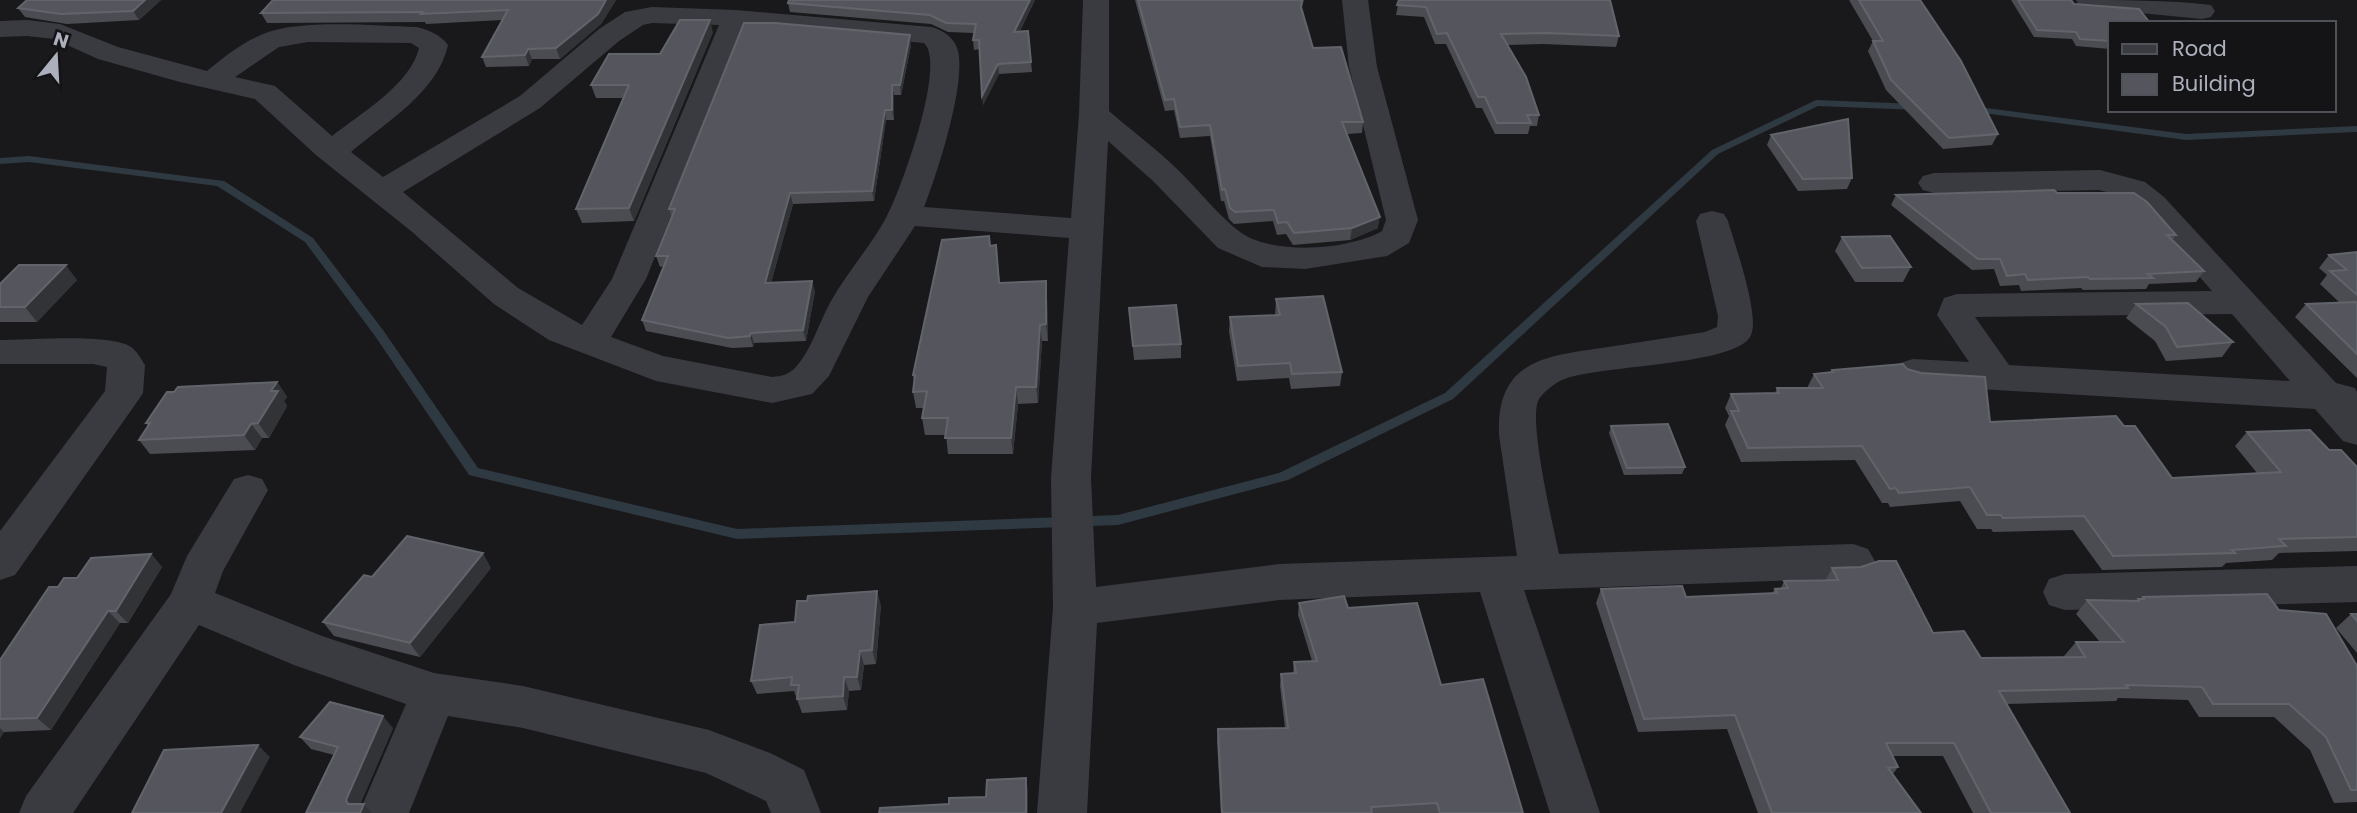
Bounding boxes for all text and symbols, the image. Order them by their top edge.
north arrow [21,21,91,91]
legend [2108,21,2336,112]
text: N [50,25,72,55]
text: Road [2172,34,2227,63]
text: Building [2172,69,2256,98]

